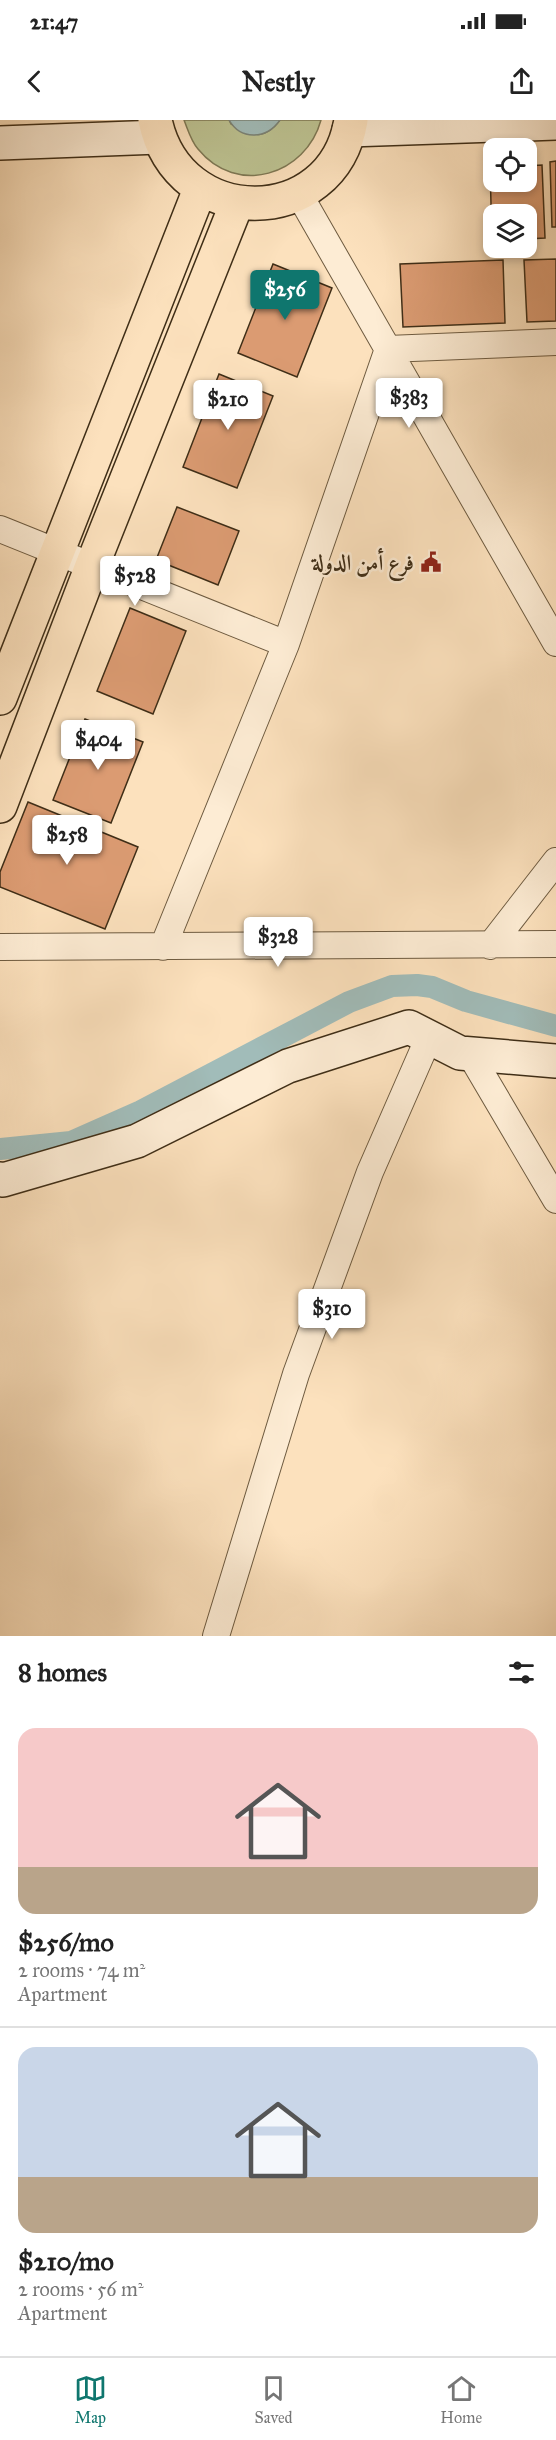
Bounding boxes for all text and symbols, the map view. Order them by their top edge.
text: 21:47 [30,8,78,35]
icon: back [18,65,51,98]
text: Nestly [242,65,314,98]
icon: share [505,65,538,98]
map controls [483,138,537,258]
button: locate [483,138,537,192]
button: layers [483,204,537,258]
pin: $256 [249,270,321,321]
text: $256 [264,277,306,301]
pin: $383 [373,378,445,429]
pin: $210 [192,380,264,431]
text: $383 [390,385,428,409]
text: $210 [207,387,249,411]
place label: فرع أمن الدولة [310,547,414,581]
public building icon: فرع أمن الدولة [419,550,443,574]
pin: $528 [99,556,171,607]
text: $528 [114,563,156,587]
pin: $404 [62,720,134,771]
text: $404 [75,727,121,751]
pin: $258 [31,815,103,866]
text: $258 [46,822,88,846]
pin: $328 [242,917,314,968]
text: $328 [258,924,298,948]
pin: $310 [296,1289,368,1340]
text: $310 [312,1296,352,1320]
text: 8 homes [18,1656,107,1688]
icon: filters [505,1656,538,1689]
icon: home [224,1767,332,1875]
text: $256/mo [18,1926,114,1958]
text: 2 rooms · 74 m² [18,1958,145,1982]
text: Apartment [18,1982,107,2006]
icon: home [224,2086,332,2194]
text: $210/mo [18,2245,114,2277]
text: 2 rooms · 56 m² [18,2277,144,2301]
text: Apartment [18,2301,107,2325]
tab: Map [74,2372,107,2427]
tab: Saved [255,2372,293,2427]
tab: Home [440,2372,482,2427]

